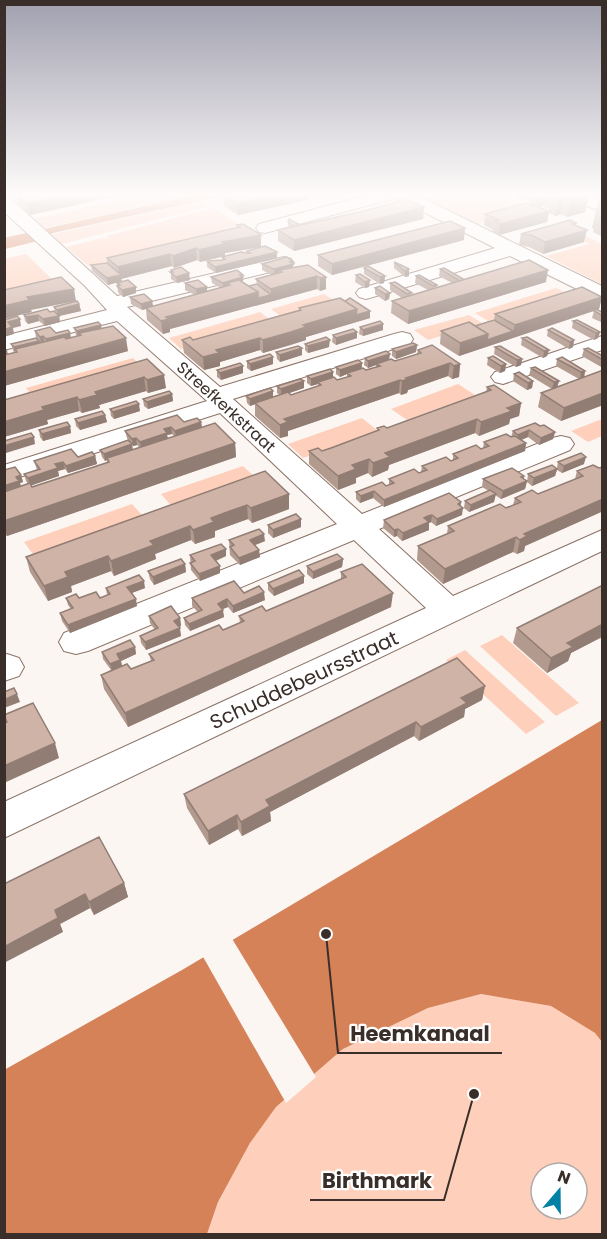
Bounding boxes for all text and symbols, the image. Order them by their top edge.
street label: Streefkerkstraat [171,356,281,458]
street label: Schuddebeursstraat [205,624,403,736]
callout: Heemkanaal [338,1014,502,1053]
text: Heemkanaal [350,1019,490,1048]
callout: Birthmark [310,1161,444,1200]
north arrow [529,1161,589,1221]
text: N [554,1165,574,1190]
text: Birthmark [322,1166,432,1195]

